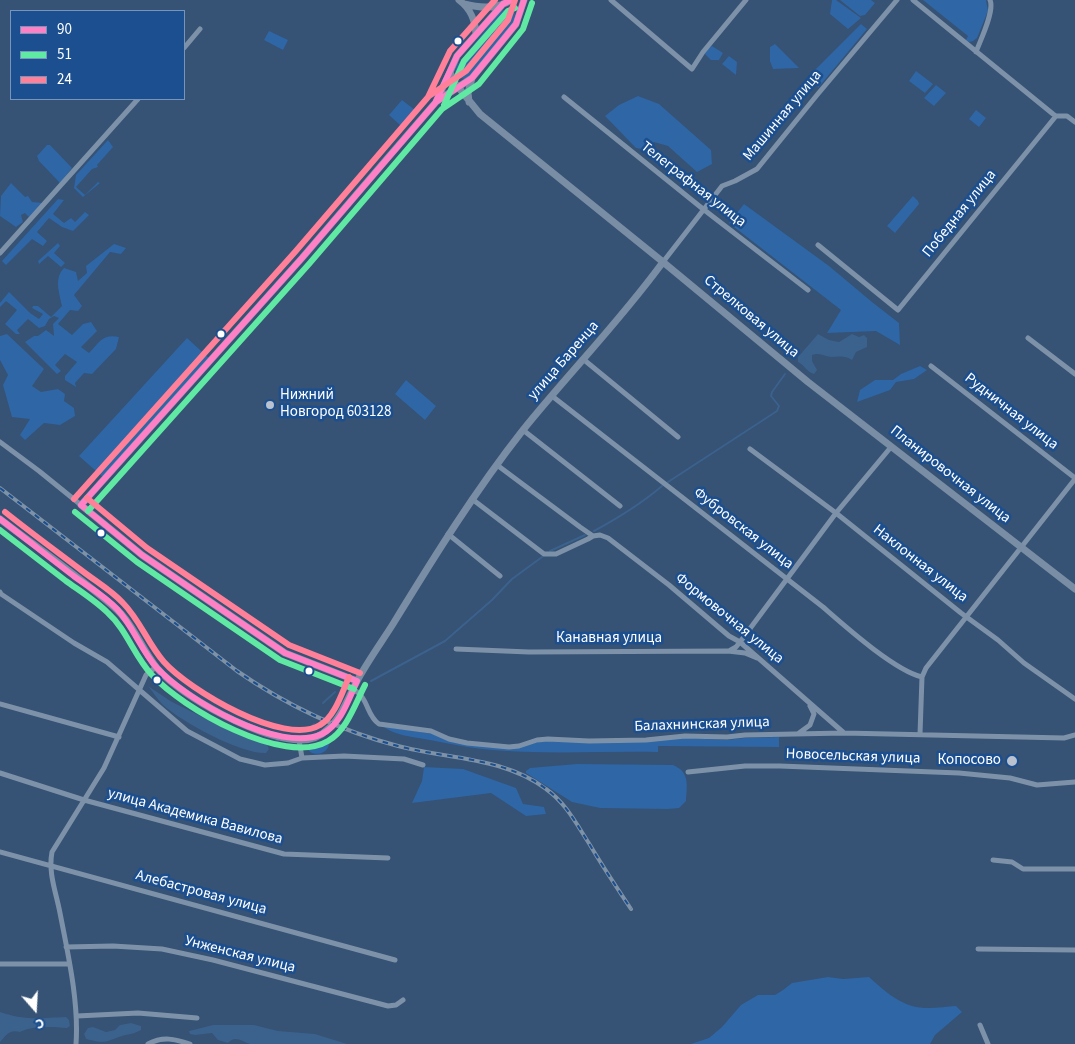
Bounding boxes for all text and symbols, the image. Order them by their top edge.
legend [10,10,185,100]
text: 90 [57,19,72,40]
unlabelled marker [453,36,463,46]
text: 51 [57,44,72,65]
street label: Машинная улица [740,67,826,165]
text: 24 [57,69,72,90]
street label: Телеграфная улица [637,138,749,232]
street label: Победная улица [919,167,1001,261]
street label: Стрелковая улица [700,272,802,362]
street label: улица Баренца [525,318,603,404]
unlabelled marker [216,329,226,339]
street label: Рудничная улица [961,370,1061,454]
place label: Нижний Новгород 603128 [280,387,391,422]
marker: Нижний Новгород 603128 [264,399,276,411]
street label: Планировочная улица [886,422,1014,528]
street label: Фубровская улица [689,484,797,574]
street label: Наклонная улица [869,521,971,607]
unlabelled marker [96,528,106,538]
street label: Формовочная улица [671,570,787,668]
street label: Канавная улица [556,630,662,648]
unlabelled marker [304,666,314,676]
unlabelled marker [152,675,162,685]
street label: Балахнинская улица [634,714,770,736]
street label: Новосельская улица [785,746,921,768]
place label: Копосово [937,752,1001,770]
marker: Копосово [1005,754,1019,768]
street label: улица Академика Вавилова [106,785,284,849]
street label: Алебастровая улица [134,867,268,919]
street label: Унженская улица [183,933,297,977]
north arrow [10,984,60,1034]
text: С [33,1012,47,1034]

